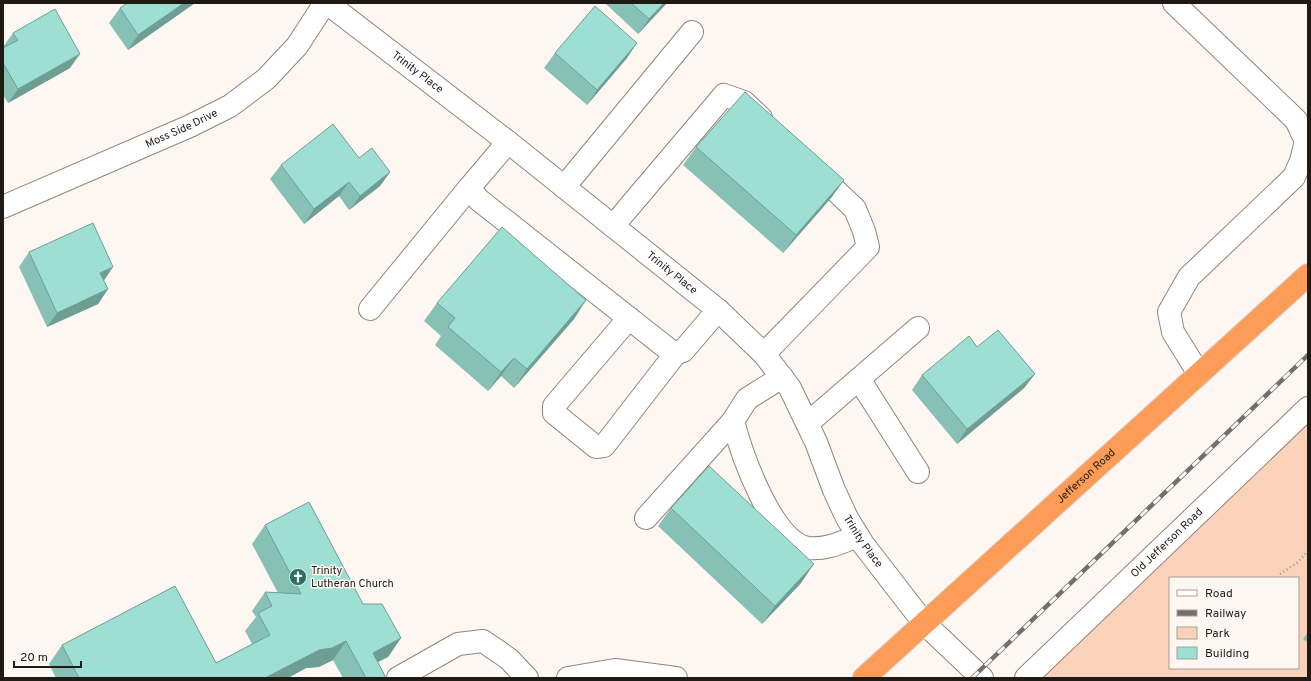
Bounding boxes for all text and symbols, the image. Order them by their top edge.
street label: Trinity Place [389,48,446,97]
street label: Moss Side Drive [143,106,220,151]
street label: Trinity Place [644,248,700,298]
street label: Jefferson Road [1054,446,1119,507]
street label: Old Jefferson Road [1128,505,1206,581]
street label: Trinity Place [840,512,886,571]
place label: Trinity Lutheran Church [311,564,394,591]
church icon: Trinity Lutheran Church [288,567,308,587]
legend [1169,577,1299,669]
text: Road [1205,586,1233,602]
text: Railway [1205,606,1246,622]
text: Park [1205,626,1230,642]
scale bar [14,643,81,669]
text: Building [1205,646,1249,662]
text: 20 m [20,650,48,666]

